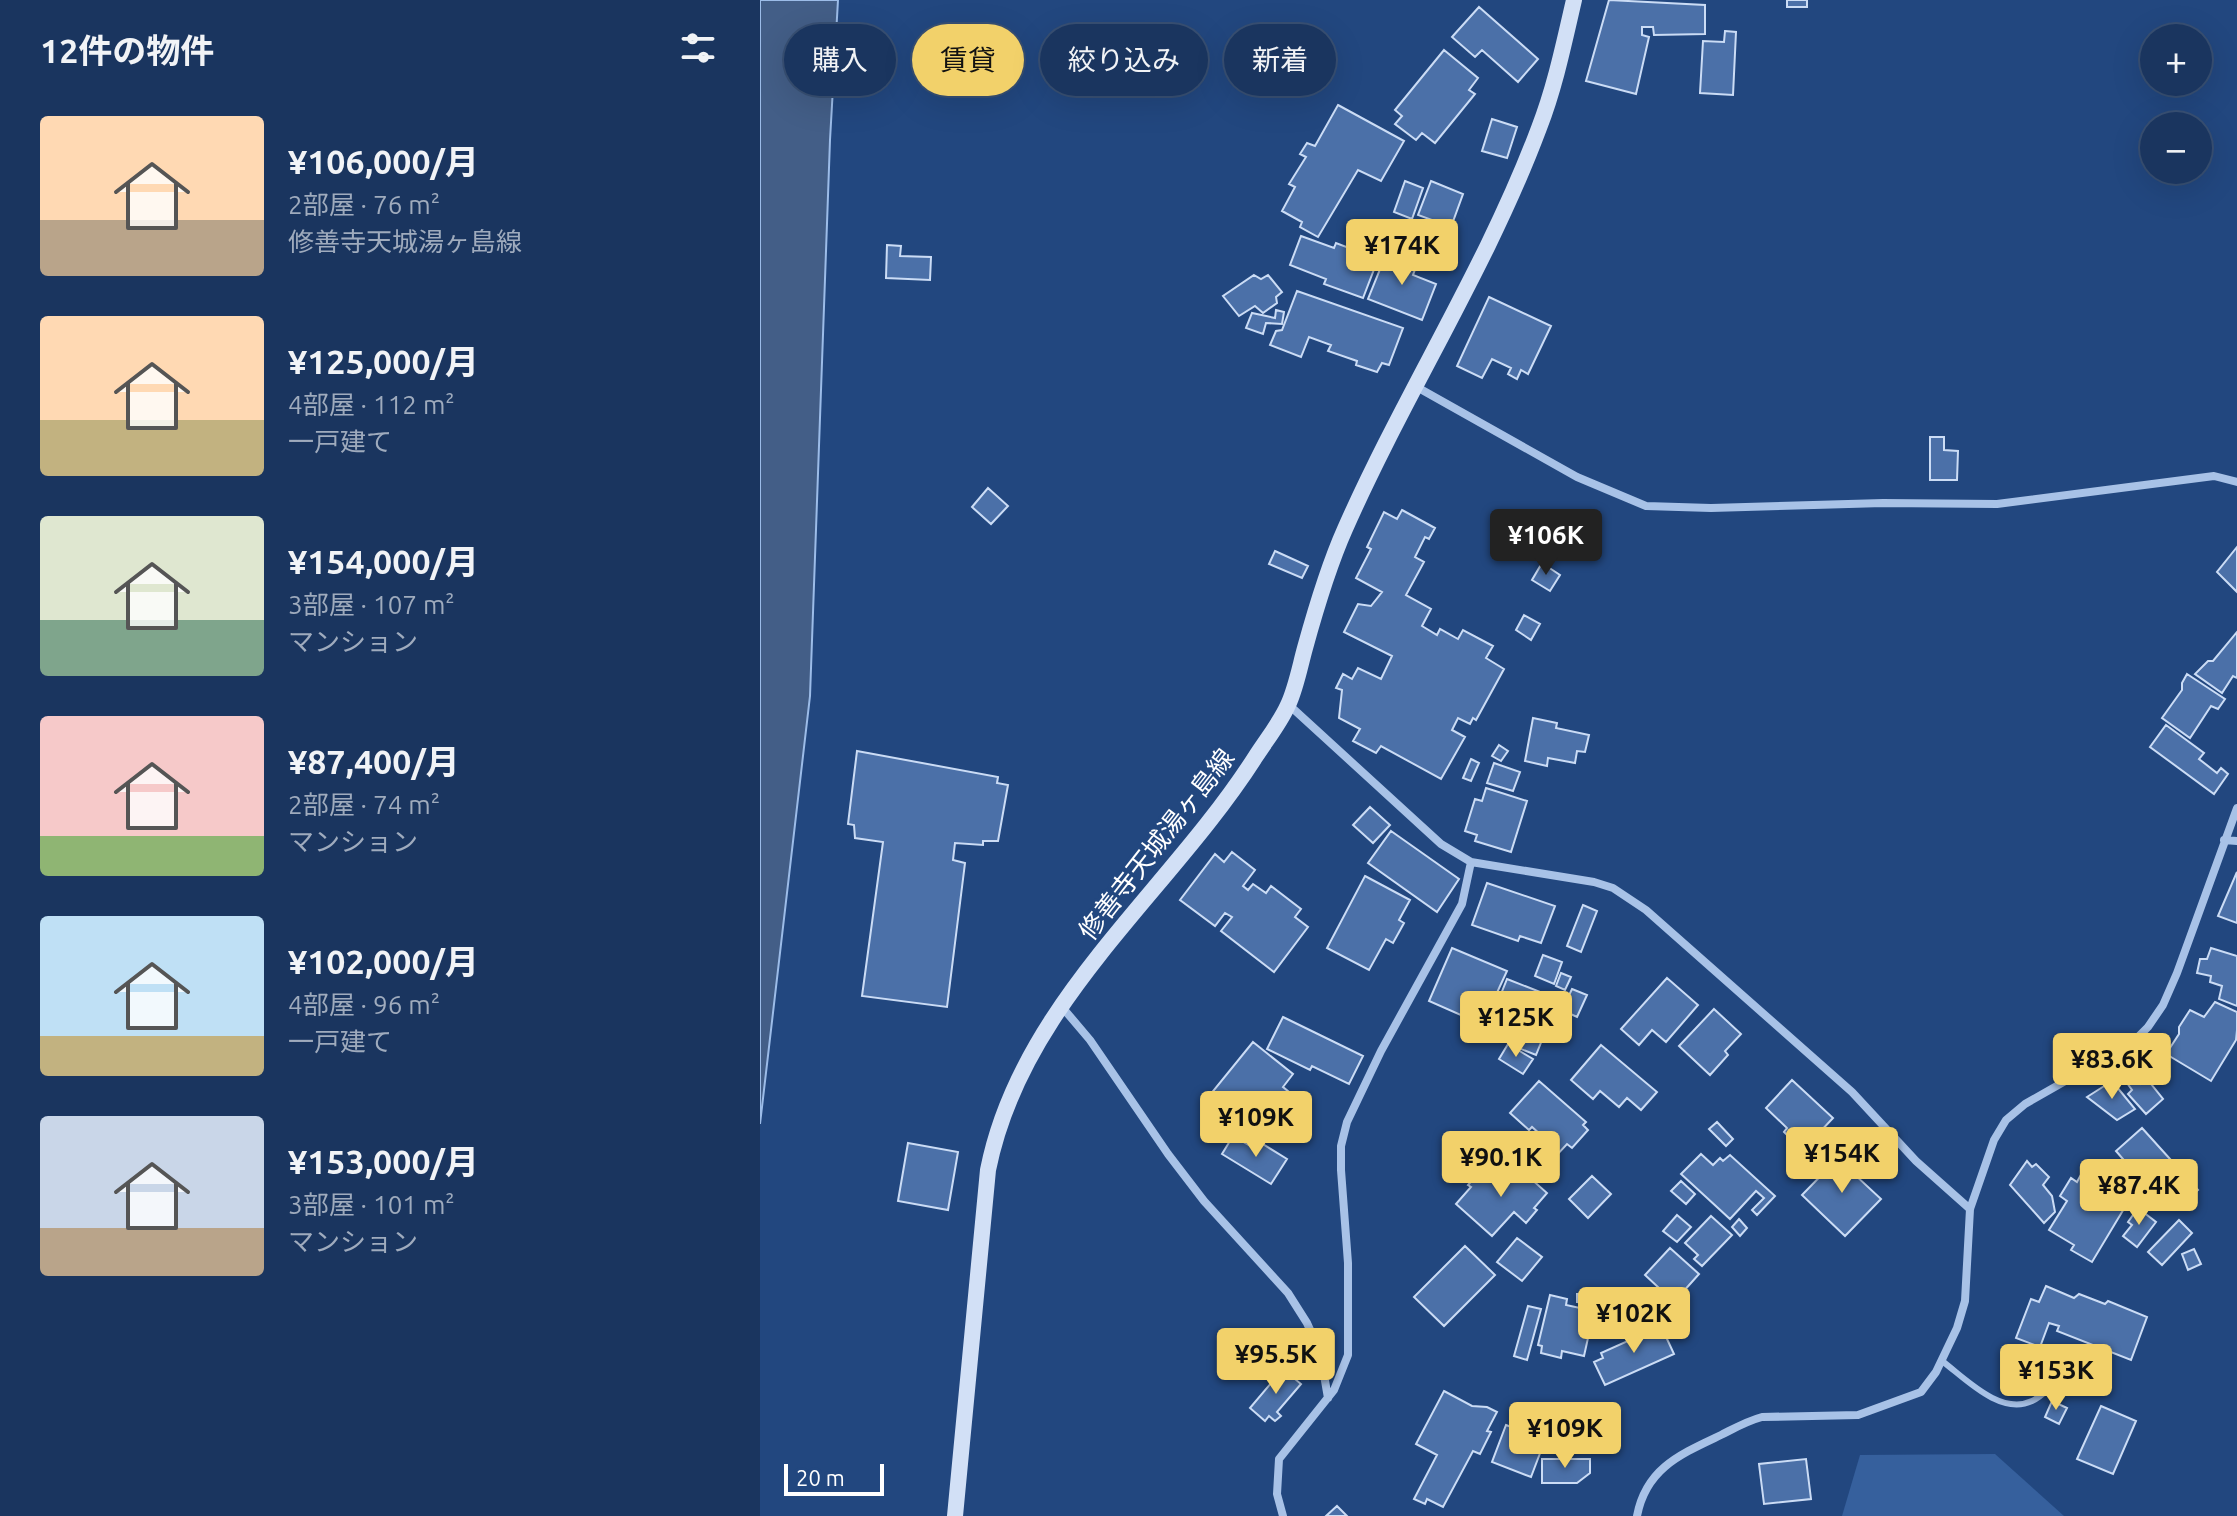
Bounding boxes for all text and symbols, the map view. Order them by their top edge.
chip: 購入 [784,24,896,96]
chip: 賃貸 [912,24,1024,96]
chip: 絞り込み [1040,24,1208,96]
chip: 新着 [1224,24,1336,96]
map controls [2140,24,2212,184]
button: + [2140,24,2212,96]
icon: filters [676,26,720,70]
text: 12件の物件 [40,31,214,69]
button: − [2140,112,2212,184]
text: ¥106,000/月 [288,142,479,180]
icon: home [104,148,200,244]
text: 2部屋 · 76 m² [288,190,440,219]
pin: ¥174K [1346,219,1458,287]
text: 修善寺天城湯ヶ島線 [288,227,522,256]
text: ¥174K [1364,230,1440,259]
text: ¥125,000/月 [288,342,479,380]
icon: home [104,348,200,444]
text: 4部屋 · 112 m² [288,390,455,419]
text: 一戸建て [288,427,392,456]
pin: ¥106K [1490,509,1602,577]
text: ¥106K [1508,520,1584,549]
text: ¥154,000/月 [288,542,479,580]
icon: home [104,548,200,644]
text: 3部屋 · 107 m² [288,590,455,619]
text: マンション [288,627,418,656]
text: ¥87,400/月 [288,742,460,780]
street label: 修善寺天城湯ヶ島線 [1073,743,1239,945]
icon: home [104,748,200,844]
text: 2部屋 · 74 m² [288,790,440,819]
text: マンション [288,827,418,856]
text: ¥102,000/月 [288,942,479,980]
icon: home [104,948,200,1044]
text: 4部屋 · 96 m² [288,990,440,1019]
pin: ¥125K [1460,991,1572,1059]
text: ¥125K [1478,1002,1554,1031]
text: 一戸建て [288,1027,392,1056]
pin: ¥83.6K [2047,1033,2177,1101]
text: ¥83.6K [2071,1044,2153,1073]
pin: ¥109K [1200,1091,1312,1159]
text: ¥109K [1218,1102,1294,1131]
pin: ¥154K [1786,1127,1898,1195]
pin: ¥90.1K [1436,1131,1566,1199]
text: ¥154K [1804,1138,1880,1167]
text: ¥153,000/月 [288,1142,479,1180]
text: ¥90.1K [1460,1142,1542,1171]
icon: home [104,1148,200,1244]
pin: ¥87.4K [2074,1159,2204,1227]
text: ¥87.4K [2098,1170,2180,1199]
text: 3部屋 · 101 m² [288,1190,455,1219]
text: マンション [288,1227,418,1256]
pin: ¥102K [1578,1287,1690,1355]
text: ¥102K [1596,1298,1672,1327]
pin: ¥95.5K [1211,1328,1341,1396]
text: ¥95.5K [1235,1339,1317,1368]
pin: ¥153K [2000,1344,2112,1412]
text: ¥153K [2018,1355,2094,1384]
pin: ¥109K [1509,1402,1621,1470]
text: ¥109K [1527,1413,1603,1442]
scale bar [784,1460,884,1496]
text: 20 m [796,1465,845,1490]

